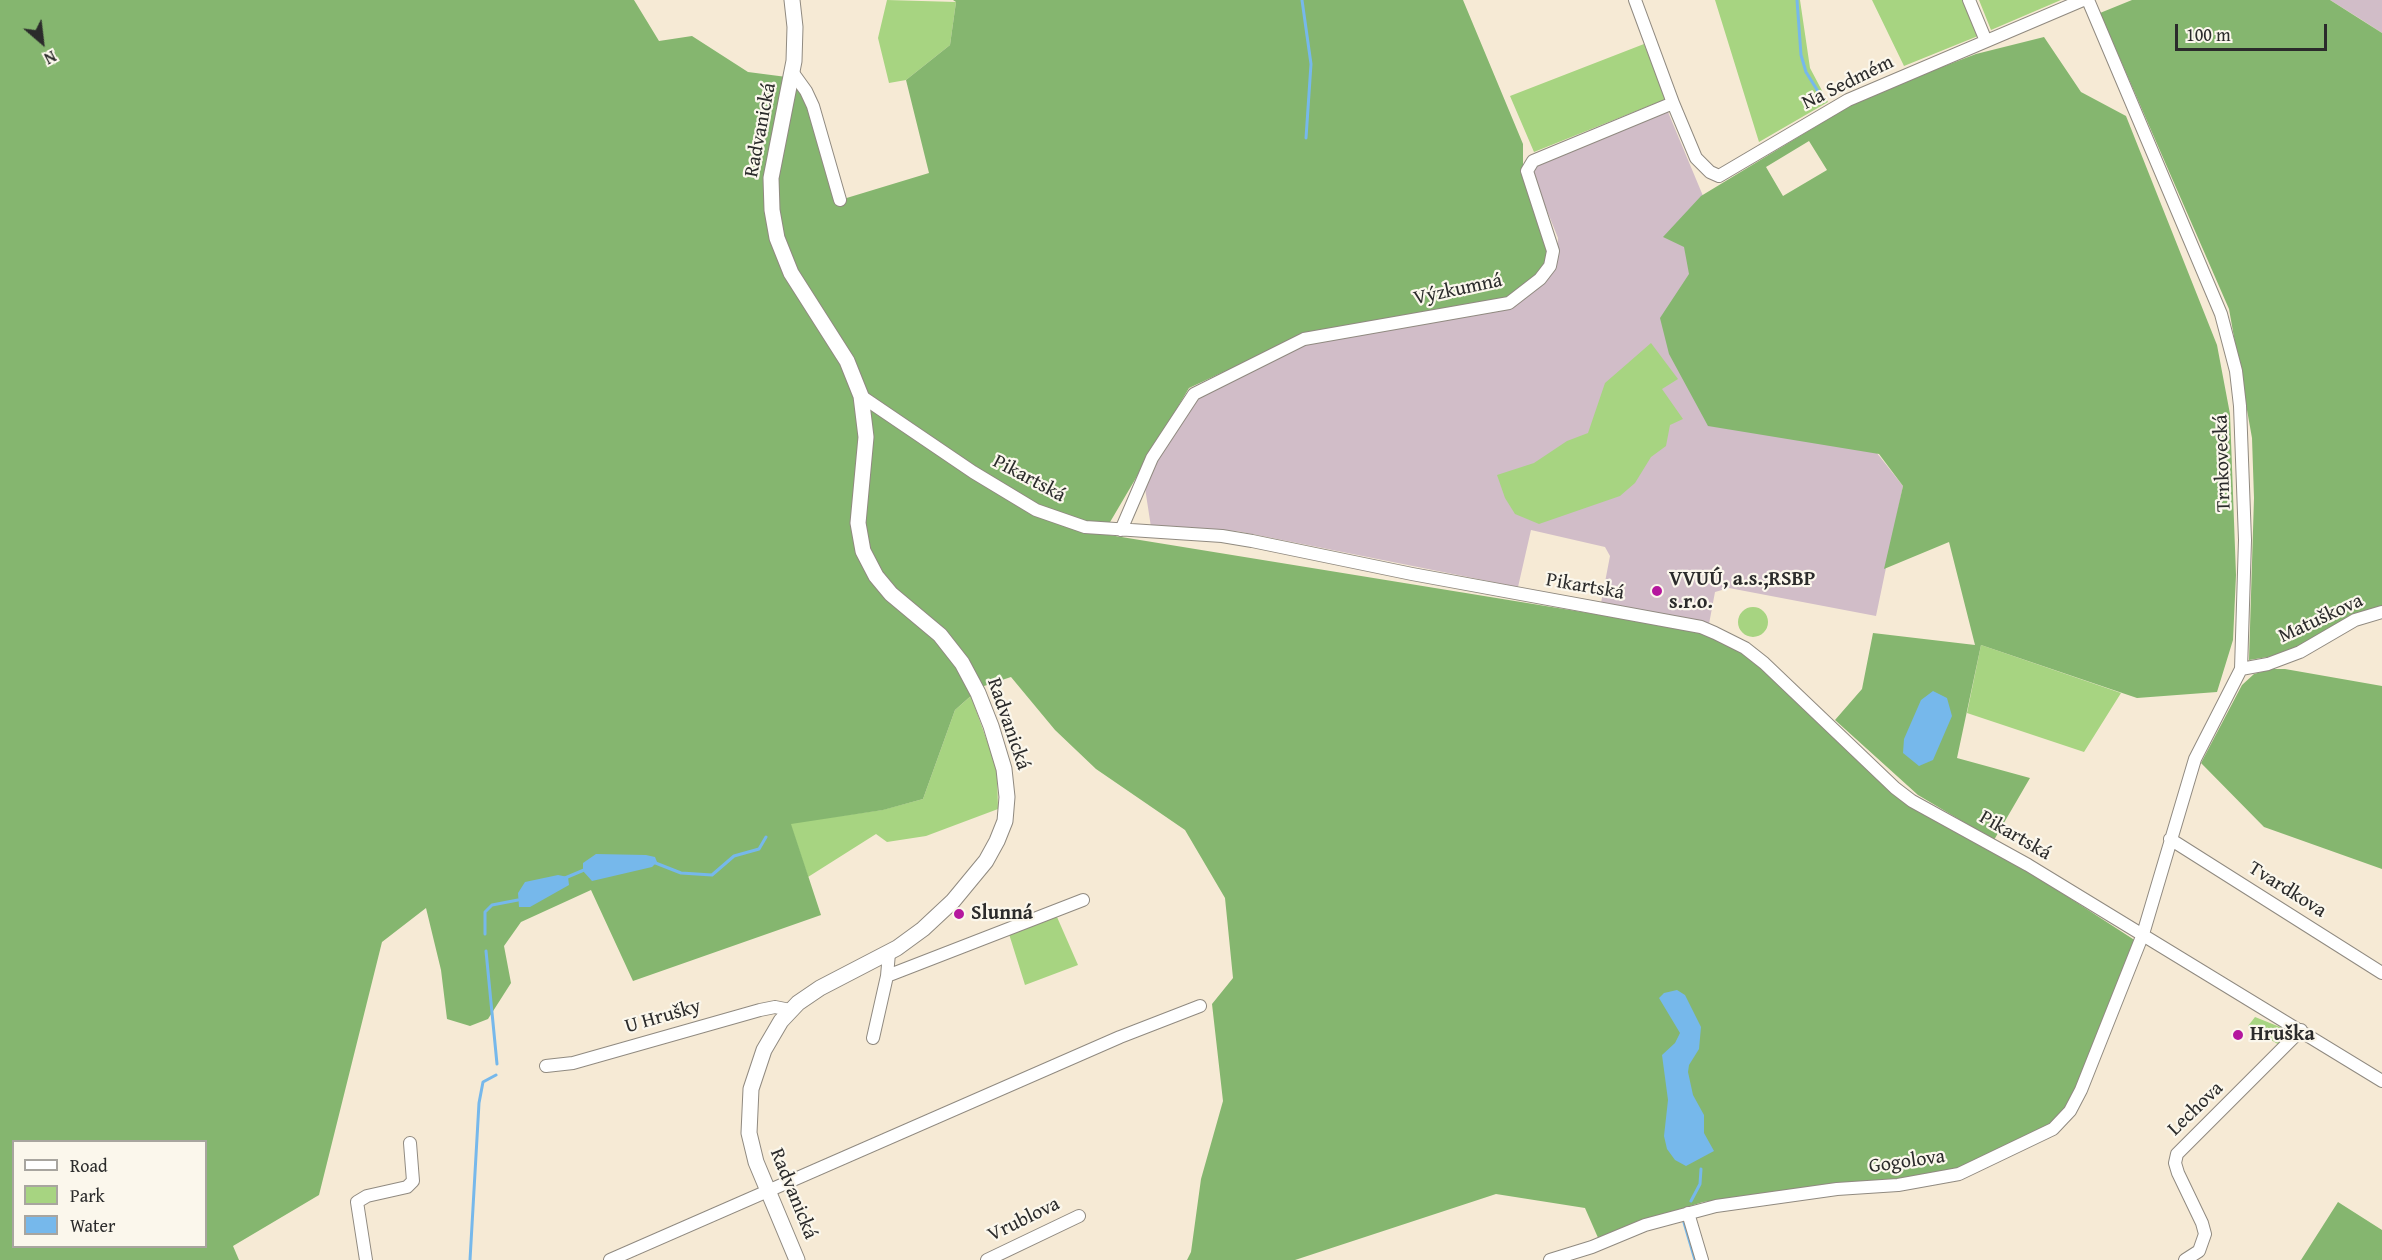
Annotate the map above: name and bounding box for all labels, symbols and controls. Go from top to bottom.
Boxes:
north arrow [12,12,72,72]
scale bar [2178,12,2330,50]
text: 100 m [2186,21,2231,48]
text: N [40,45,61,71]
street label: Na Sedmém [1798,51,1898,115]
street label: Radvanická [740,81,782,179]
street label: Výzkumná [1412,269,1504,311]
street label: Trnkovecká [2209,414,2237,512]
street label: Pikartská [989,450,1069,508]
street label: Pikartská [1544,568,1626,606]
place label: VVUÚ, a.s.;RSBP s.r.o. [1669,568,1815,615]
marker: VVUÚ, a.s.;RSBP s.r.o. [1650,584,1664,598]
street label: Matuškova [2275,589,2367,649]
street label: Radvanická [981,675,1035,773]
street label: Pikartská [1975,806,2055,866]
street label: Tvardkova [2244,857,2330,923]
place label: Slunná [971,902,1033,926]
marker: Slunná [952,907,966,921]
street label: U Hrušky [622,995,704,1039]
place label: Hruška [2250,1023,2315,1047]
marker: Hruška [2231,1028,2245,1042]
street label: Lechova [2163,1077,2229,1141]
legend [12,1140,207,1248]
street label: Radvanická [764,1145,822,1243]
street label: Gogolova [1867,1145,1947,1179]
text: Road [70,1152,108,1179]
text: Park [70,1182,105,1209]
street label: Vrublova [984,1192,1064,1248]
text: Water [70,1212,115,1239]

